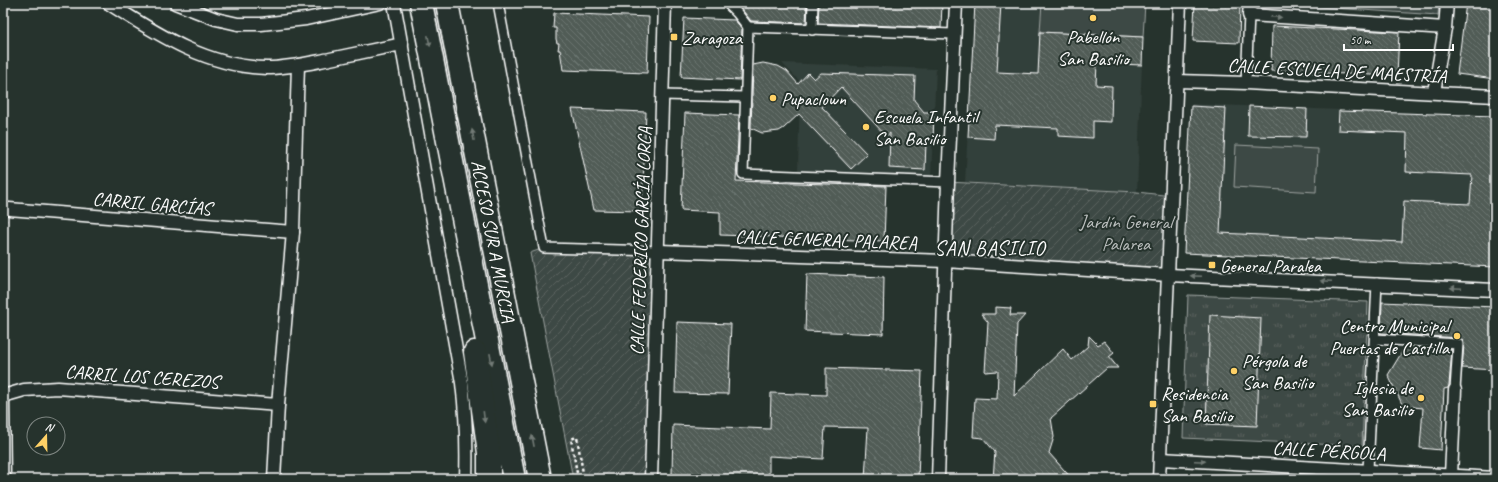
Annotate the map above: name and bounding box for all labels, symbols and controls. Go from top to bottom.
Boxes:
marker: Pabellón San Basilio [1088,13,1098,23]
one-way arrow [1270,14,1282,21]
place label: Pabellón San Basilio [1057,25,1131,71]
place label: Zaragoza [682,26,744,50]
scale bar [1344,26,1453,52]
marker: Zaragoza [669,32,679,42]
text: 50 m [1350,32,1372,48]
one-way arrow [426,35,432,47]
street label: CALLE ESCUELA DE MAESTRÍA [1227,53,1448,89]
place label: Pupaclown [781,87,846,111]
marker: Pupaclown [768,93,778,103]
place label: Escuela Infantil San Basilio [874,105,981,151]
marker: Escuela Infantil San Basilio [861,122,871,132]
street label: CALLE FEDERICO GARCÍA LORCA [625,126,657,356]
one-way arrow [469,128,475,141]
street label: ACCESO SUR A MURCIA [466,158,521,325]
street label: CARRIL GARCÍAS [92,187,216,221]
park label: Jardín General Palarea [1079,210,1176,256]
street label: CALLE GENERAL PALAREA [734,225,918,255]
district label: SAN BASILIO [934,236,1047,261]
place label: General Paralea [1220,254,1323,278]
marker: General Paralea [1207,260,1217,270]
one-way arrow [1189,273,1202,279]
one-way arrow [1320,278,1332,285]
one-way arrow [1450,284,1462,291]
place label: Centro Municipal Puertas de Castilla [1330,314,1453,360]
marker: Centro Municipal Puertas de Castilla [1452,331,1462,341]
place label: Pérgola de San Basilio [1242,349,1316,395]
one-way arrow [488,353,494,365]
street label: CARRIL LOS CEREZOS [64,360,223,395]
marker: Pérgola de San Basilio [1229,366,1239,376]
place label: Iglesia de San Basilio [1342,376,1415,422]
place label: Residencia San Basilio [1161,382,1235,428]
marker: Iglesia de San Basilio [1416,393,1426,403]
marker: Residencia San Basilio [1148,399,1158,409]
one-way arrow [481,411,488,423]
north arrow [26,416,66,456]
text: N [44,419,57,435]
one-way arrow [530,435,536,447]
street label: CALLE PÉRGOLA [1272,436,1386,466]
one-way arrow [1194,458,1207,464]

